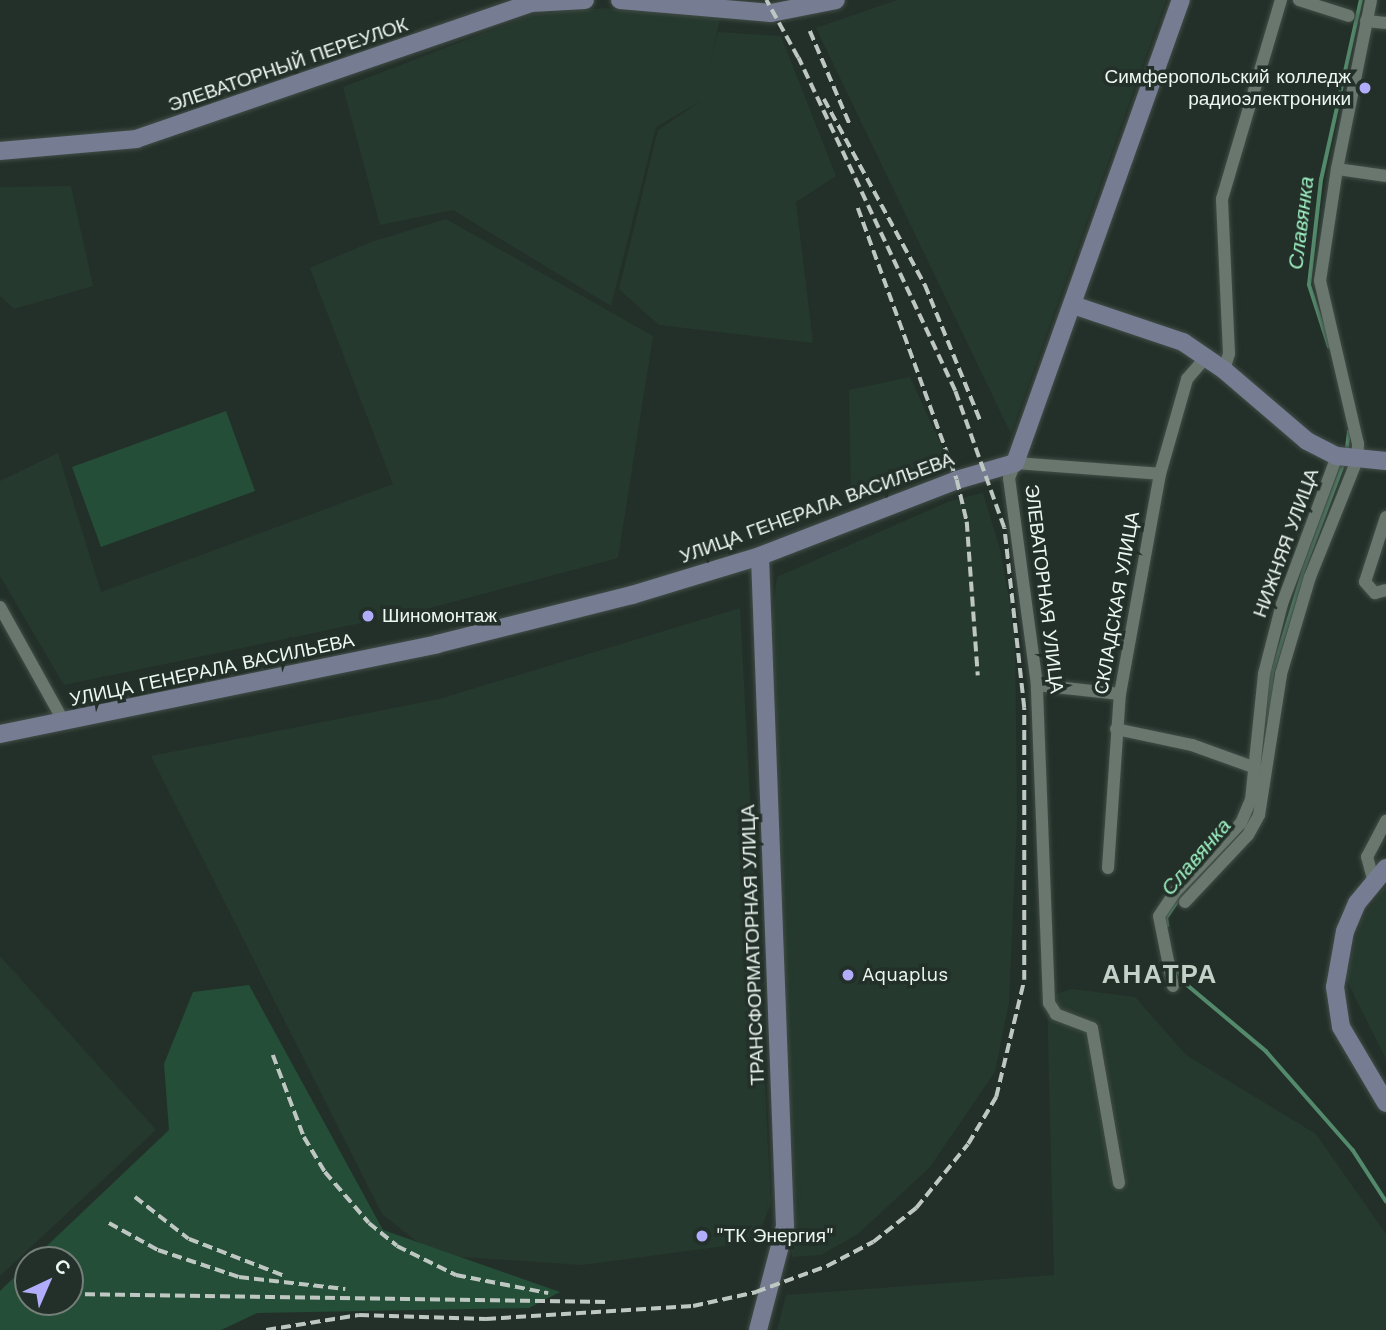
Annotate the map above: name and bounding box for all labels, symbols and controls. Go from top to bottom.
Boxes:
street label: ЭЛЕВАТОРНЫЙ ПЕРЕУЛОК [165,13,411,117]
place label: Симферопольский колледж радиоэлектроники [1105,66,1351,110]
marker: Симферопольский колледж радиоэлектроники [1357,80,1373,96]
water label: Славянка [1283,175,1319,271]
street label: УЛИЦА ГЕНЕРАЛА ВАСИЛЬЕВА [677,448,957,568]
street label: НИЖНЯЯ УЛИЦА [1248,465,1324,621]
street label: ЭЛЕВАТОРНАЯ УЛИЦА [1020,483,1068,695]
street label: СКЛАДСКАЯ УЛИЦА [1090,510,1144,696]
place label: Шиномонтаж [382,605,497,627]
marker: Шиномонтаж [360,608,376,624]
street label: УЛИЦА ГЕНЕРАЛА ВАСИЛЬЕВА [68,629,356,711]
street label: ТРАНСФОРМАТОРНАЯ УЛИЦА [737,804,769,1086]
water label: Славянка [1156,813,1236,901]
district label: АНАТРА [1102,959,1218,991]
place label: Aquaplus [862,964,948,986]
marker: Aquaplus [840,967,856,983]
place label: "ТК Энергия" [716,1225,834,1247]
marker: "ТК Энергия" [694,1228,710,1244]
north arrow [14,1246,84,1316]
text: С [50,1254,75,1280]

